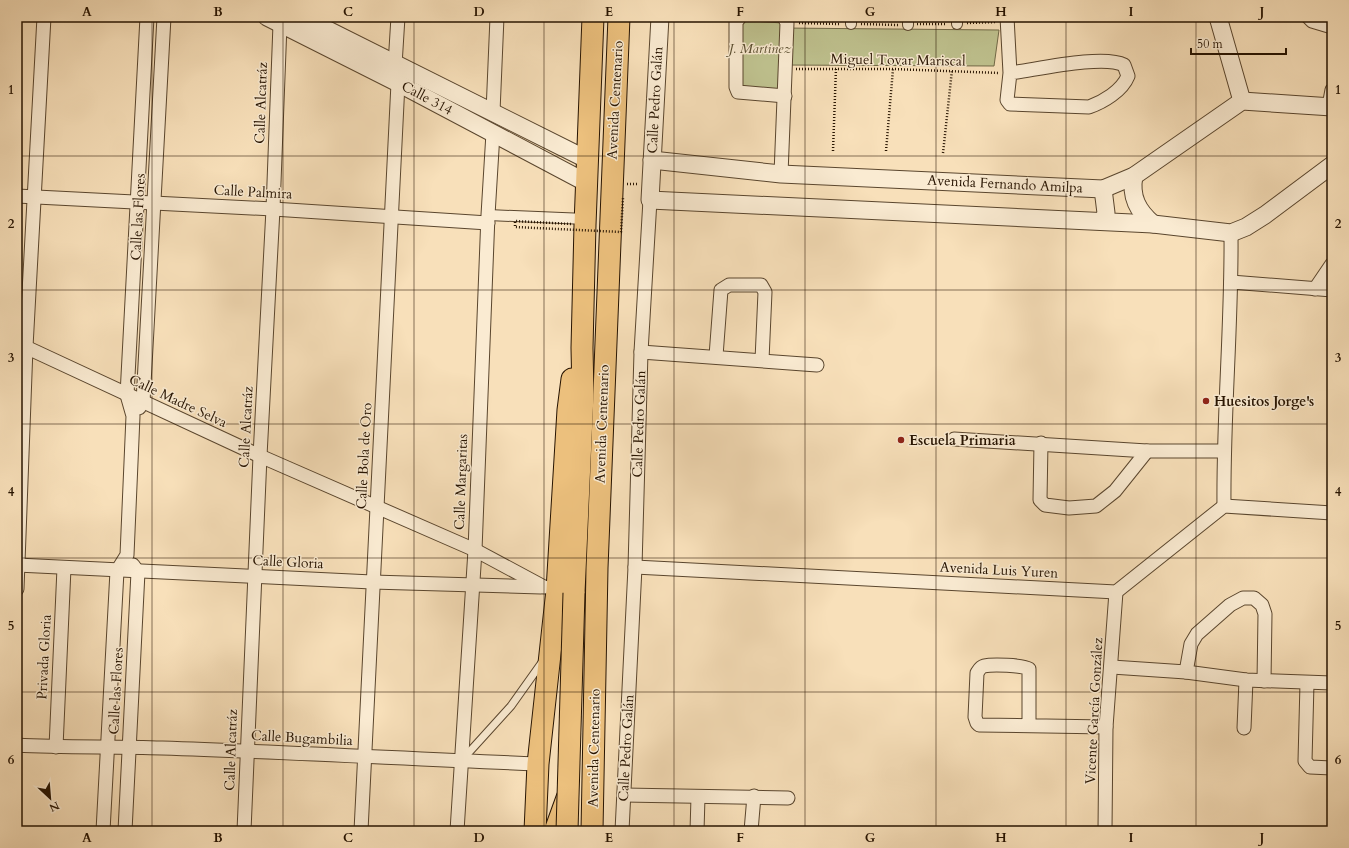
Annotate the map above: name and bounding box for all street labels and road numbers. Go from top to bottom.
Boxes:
street label: Avenida Centenario [602,40,628,160]
street label: Calle Pedro Galán [643,46,667,154]
street label: Miguel Tovar Mariscal [830,49,966,71]
street label: Calle Alcatráz [250,61,272,144]
street label: Calle 314 [398,77,456,119]
street label: Avenida Fernando Amilpa [927,170,1083,198]
street label: Calle las Flores [126,173,150,261]
street label: Calle Palmira [213,180,293,204]
street label: Avenida Centenario [590,364,614,484]
street label: Calle Madre Selva [126,370,230,432]
street label: Calle Pedro Galán [628,370,650,478]
street label: Calle Alcatráz [234,385,258,468]
street label: Calle Bola de Oro [352,402,376,510]
street label: Calle Margaritas [450,433,472,531]
street label: Calle Gloria [252,551,324,573]
street label: Avenida Luis Yuren [939,557,1059,583]
street label: Privada Gloria [32,614,56,700]
street label: Vicente García González [1081,636,1107,785]
street label: Calle las Flores [104,647,128,735]
street label: Avenida Centenario [583,688,605,808]
street label: Calle Pedro Galán [614,694,638,802]
street label: Calle Alcatráz [220,708,242,791]
street label: Calle Bugambilia [251,726,353,750]

